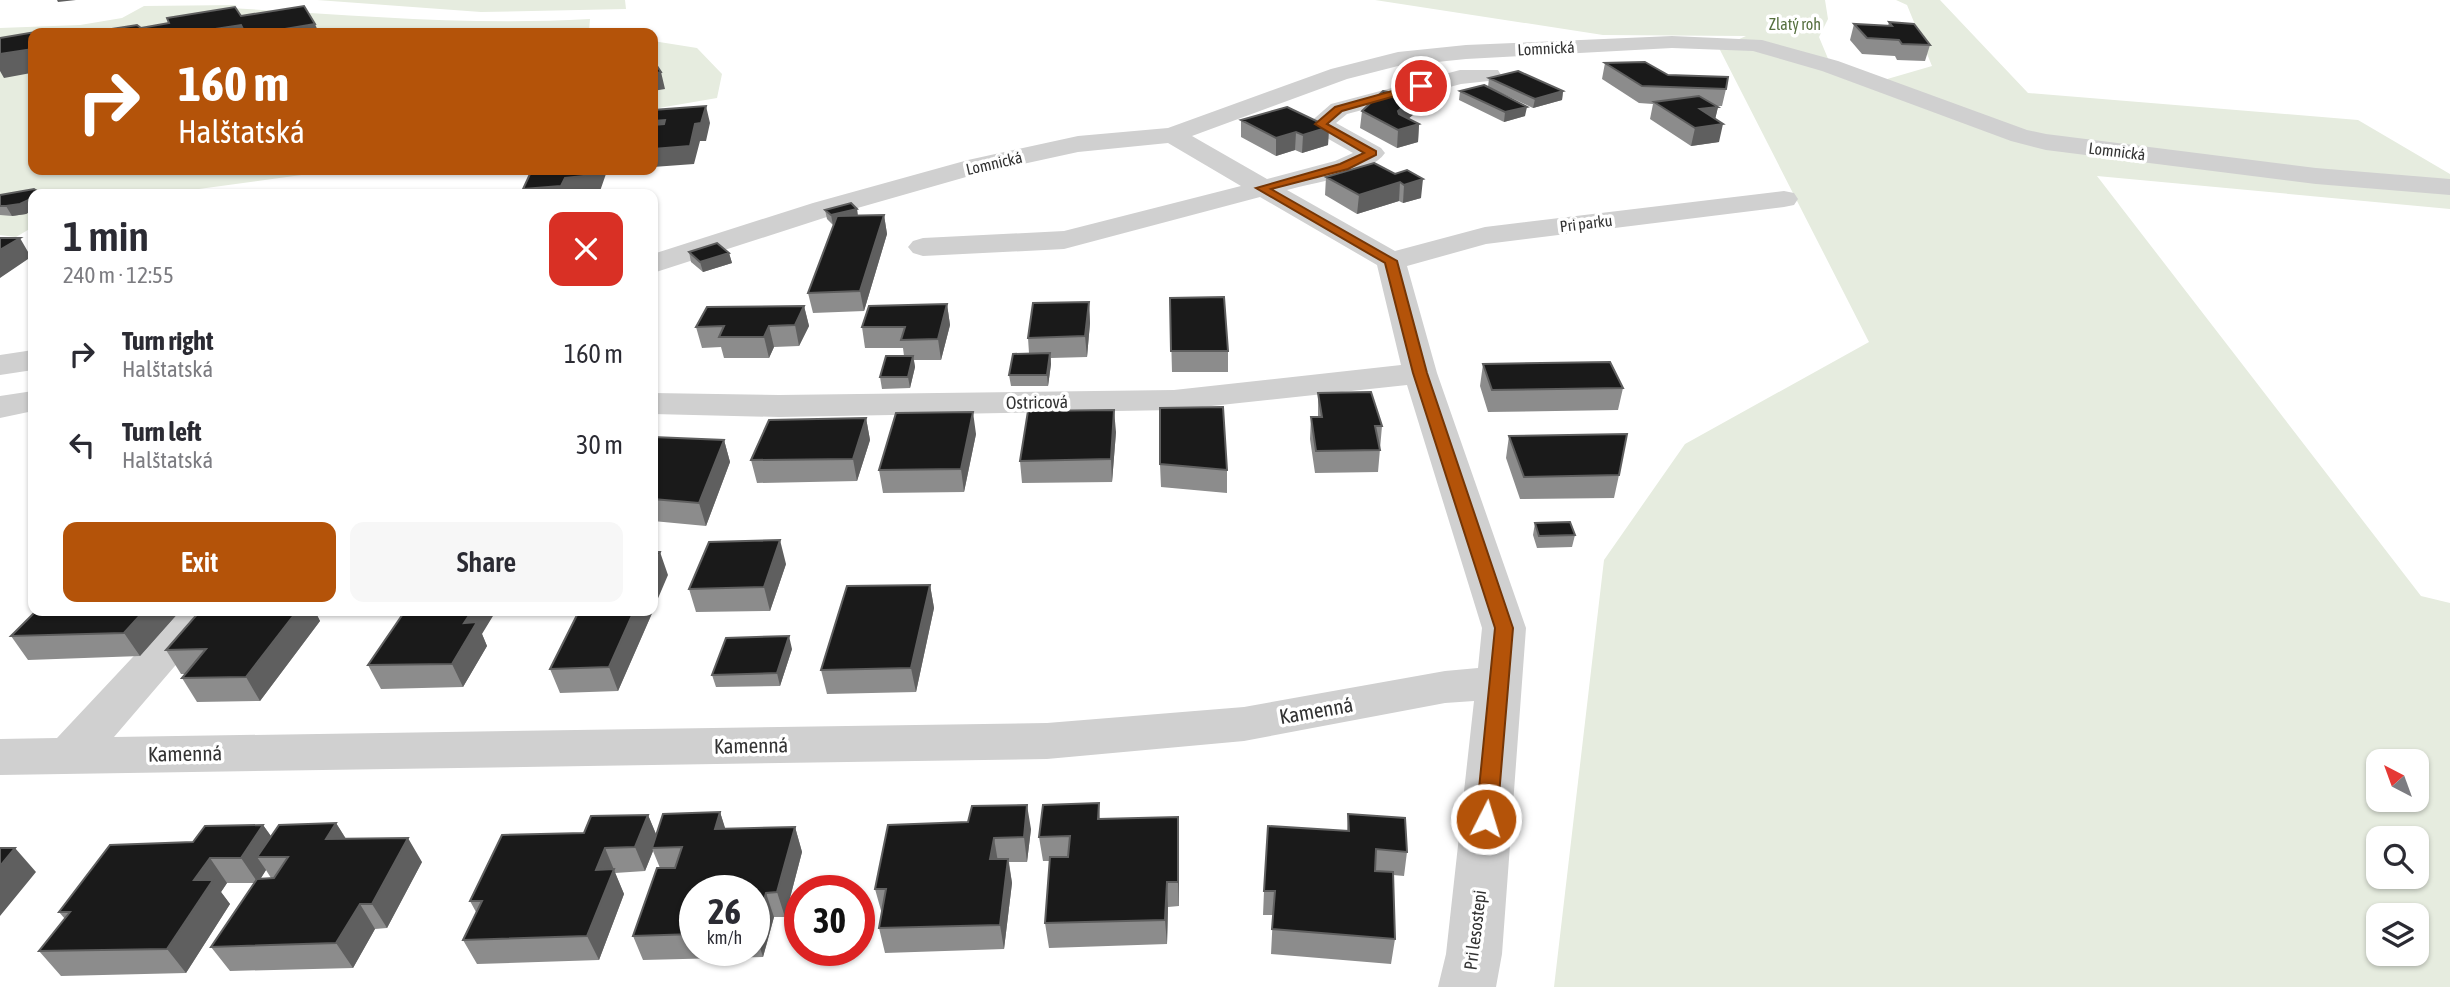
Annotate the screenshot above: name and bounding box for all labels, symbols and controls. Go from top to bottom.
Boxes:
park label: Zlatý roh [1769,15,1821,34]
street label: Lomnická [1517,38,1575,58]
text: 160 m [178,55,289,111]
icon: right [63,56,154,147]
pin [1391,56,1451,116]
icon: arrive [1402,67,1440,105]
text: Halštatská [178,113,305,150]
street label: Lomnická [2088,139,2146,163]
street label: Lomnická [964,148,1024,178]
street label: Pri parku [1559,211,1613,236]
text: 1 min [63,212,149,260]
button: close [549,212,623,286]
text: 240 m · 12:55 [63,262,174,288]
text: Turn right [122,326,213,356]
icon: right [63,335,101,373]
text: 160 m [564,339,623,369]
text: Halštatská [122,356,213,382]
street label: Ostricová [1006,391,1068,413]
text: Turn left [122,417,202,447]
icon: left [63,426,101,464]
text: 30 m [576,430,623,460]
text: Halštatská [122,447,213,473]
button: Exit [63,522,336,602]
button: Share [350,522,623,602]
street label: Kamenná [1277,692,1355,728]
street label: Kamenná [714,732,788,758]
street label: Kamenná [148,740,222,766]
north arrow [2366,749,2429,812]
map controls [2366,749,2429,966]
position arrow [1449,782,1523,856]
button: search [2366,826,2429,889]
speed limit sign: 30 [784,875,875,966]
street label: Pri lesostepi [1460,889,1490,971]
text: 26 [708,891,741,931]
button: layers [2366,903,2429,966]
text: km/h [707,927,742,948]

